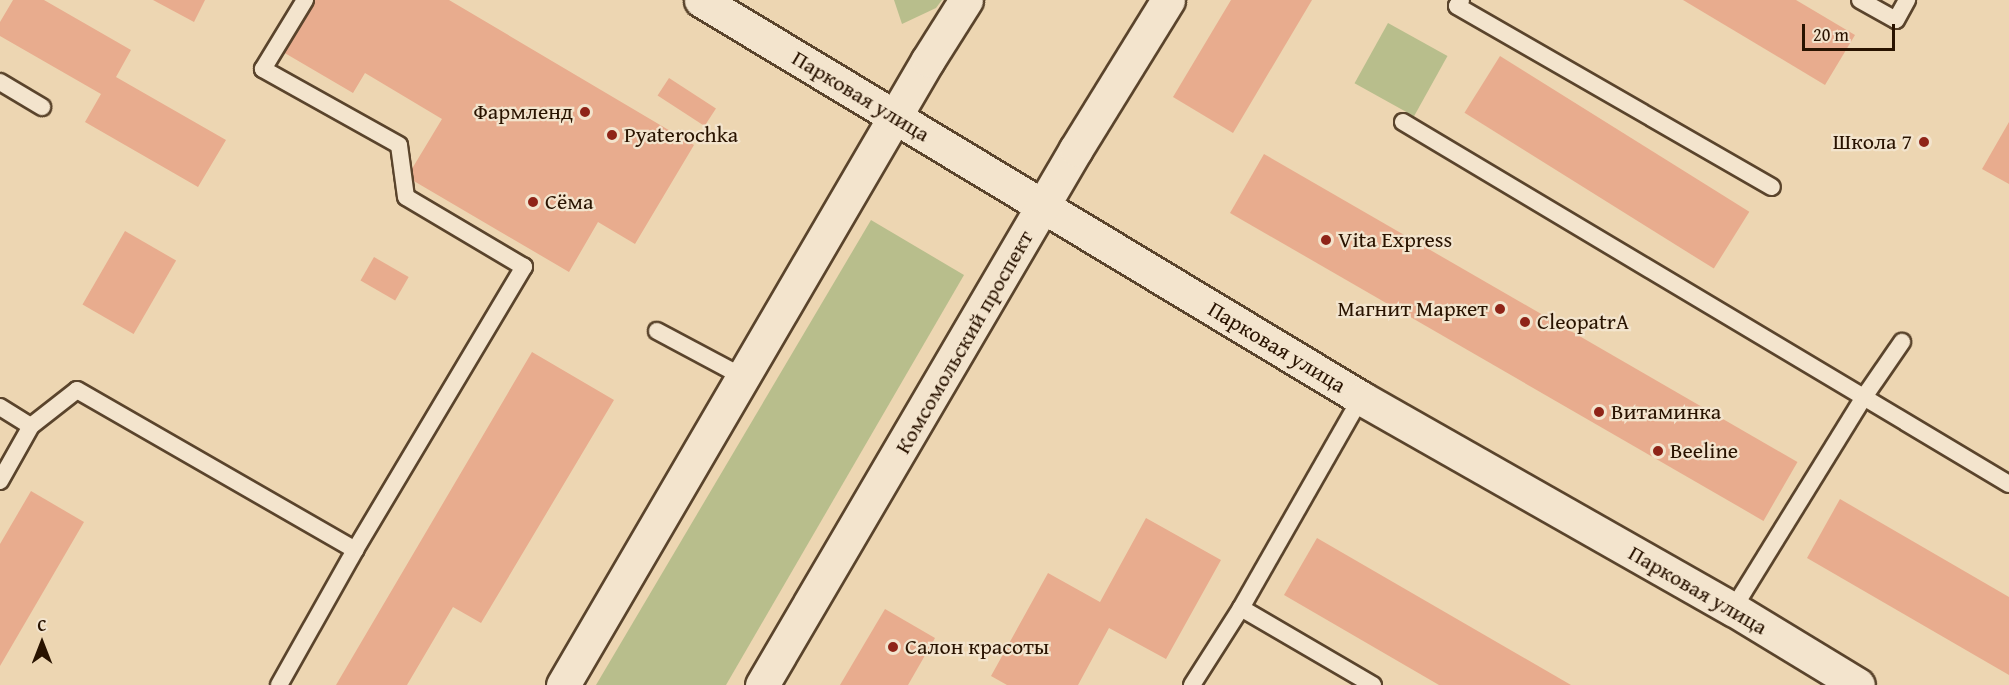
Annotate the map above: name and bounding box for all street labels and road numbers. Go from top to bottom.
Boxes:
street label: Парковая улица [787,45,935,147]
street label: Комсомольский проспект [889,226,1039,458]
street label: Парковая улица [1203,296,1351,398]
street label: Парковая улица [1624,540,1772,640]

